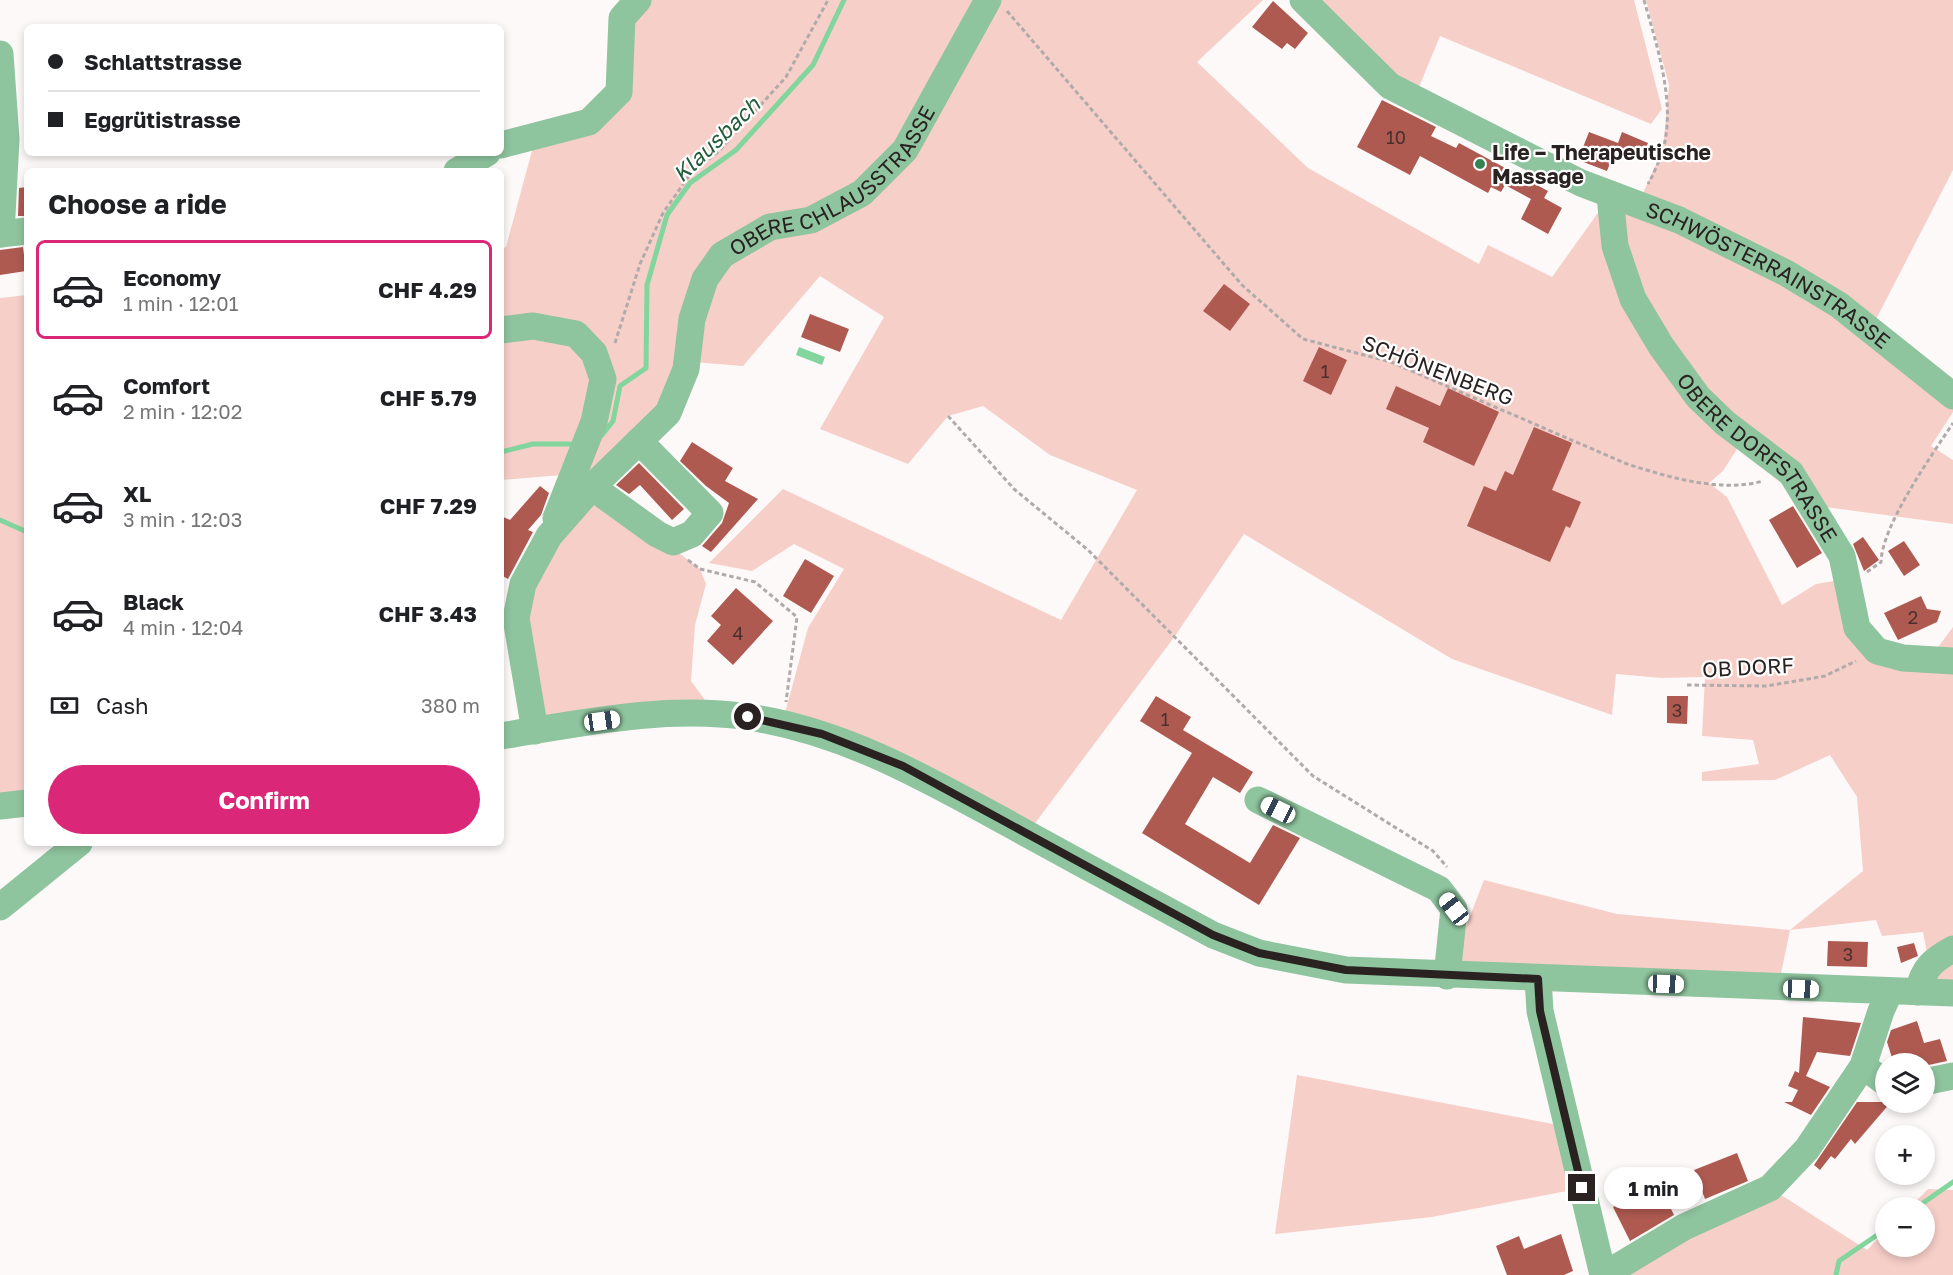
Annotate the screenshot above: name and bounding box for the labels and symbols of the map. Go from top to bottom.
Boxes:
water label: Klausbach [667,90,766,187]
street label: OBERE CHLAUSSTRASSE [724,101,940,261]
house number: 10 [1386,126,1406,148]
place label: Life – Therapeutische Massage [1492,139,1711,189]
marker: Life – Therapeutische Massage [1473,157,1487,171]
street label: SCHWÖSTERRAINSTRASSE [1642,196,1896,354]
street label: SCHÖNENBERG [1359,329,1517,411]
house number: 1 [1321,360,1330,382]
street label: OBERE DORFSTRASSE [1672,368,1843,547]
house number: 2 [1908,606,1918,628]
house number: 4 [733,622,744,644]
street label: OB DORF [1701,652,1795,682]
house number: 3 [1672,699,1682,721]
route start [734,703,761,730]
house number: 1 [1161,708,1170,730]
car [583,710,621,732]
car [1258,794,1298,826]
car [1436,889,1472,929]
house number: 3 [1843,943,1853,965]
car [1648,974,1684,994]
car [1783,979,1819,999]
callout: 1 min [1603,1167,1702,1209]
route end [1568,1174,1595,1201]

